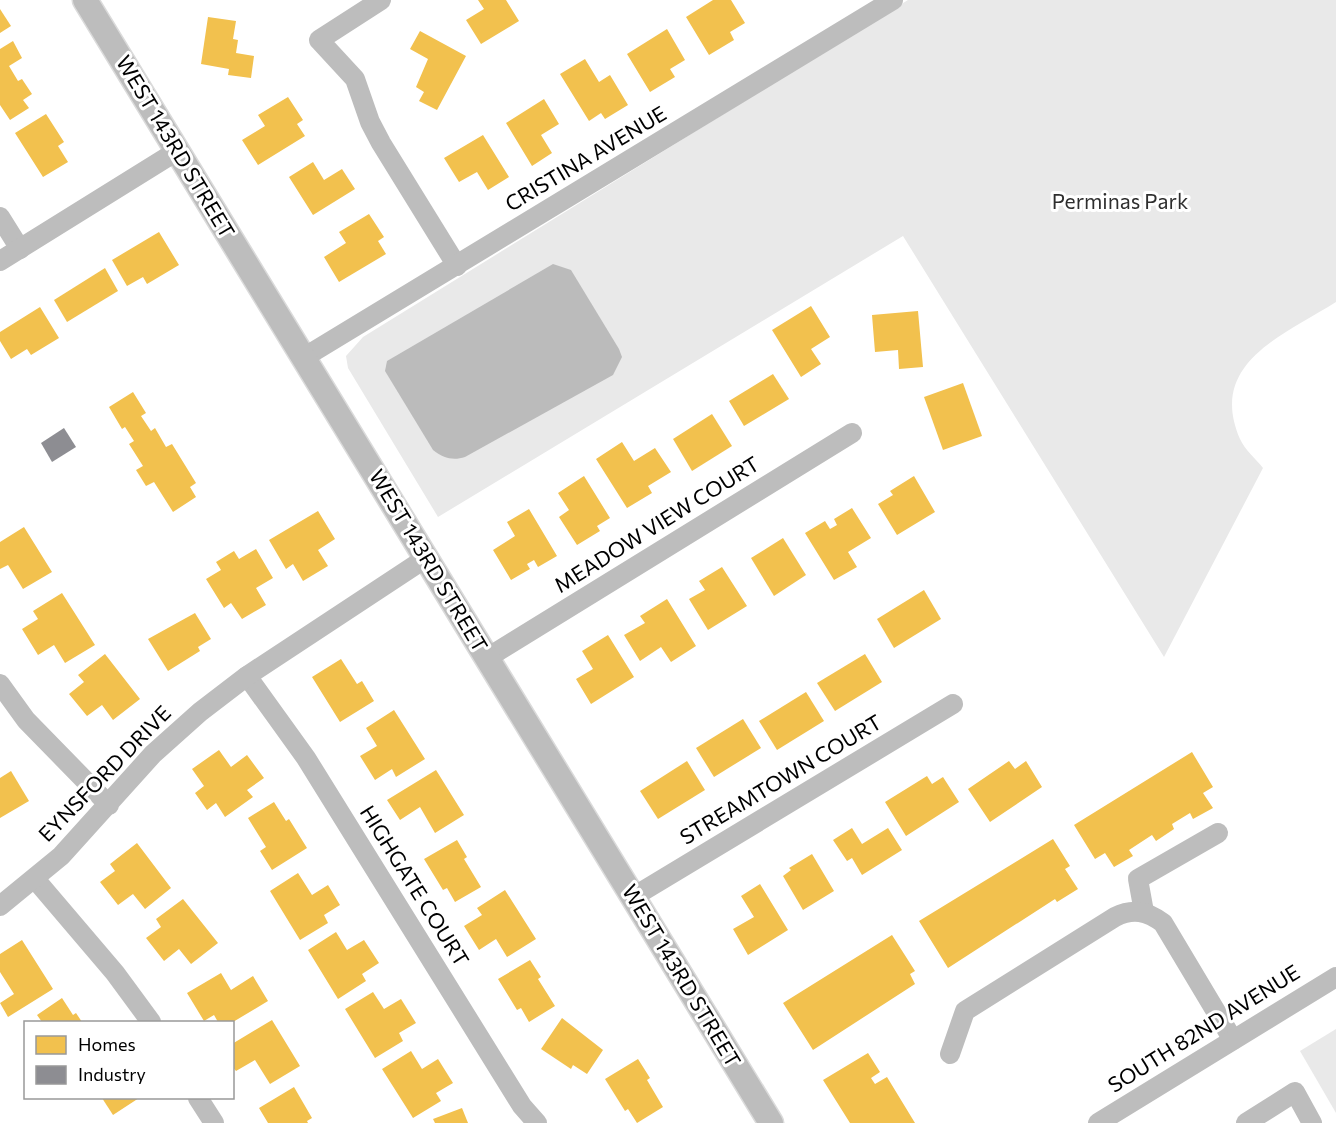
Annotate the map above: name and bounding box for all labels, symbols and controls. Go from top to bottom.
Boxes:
street label: WEST 143RD STREET [112,50,241,242]
street label: CRISTINA AVENUE [500,100,670,216]
park label: Perminas Park [1052,188,1188,213]
street label: MEADOW VIEW COURT [549,450,763,597]
street label: WEST 143RD STREET [365,464,494,656]
street label: EYNSFORD DRIVE [33,700,175,846]
street label: STREAMTOWN COURT [675,709,886,849]
street label: HIGHGATE COURT [356,800,475,970]
street label: WEST 143RD STREET [618,879,747,1071]
street label: SOUTH 82ND AVENUE [1103,959,1304,1097]
legend [24,1021,234,1099]
text: Homes [78,1033,136,1055]
text: Industry [78,1063,146,1085]

